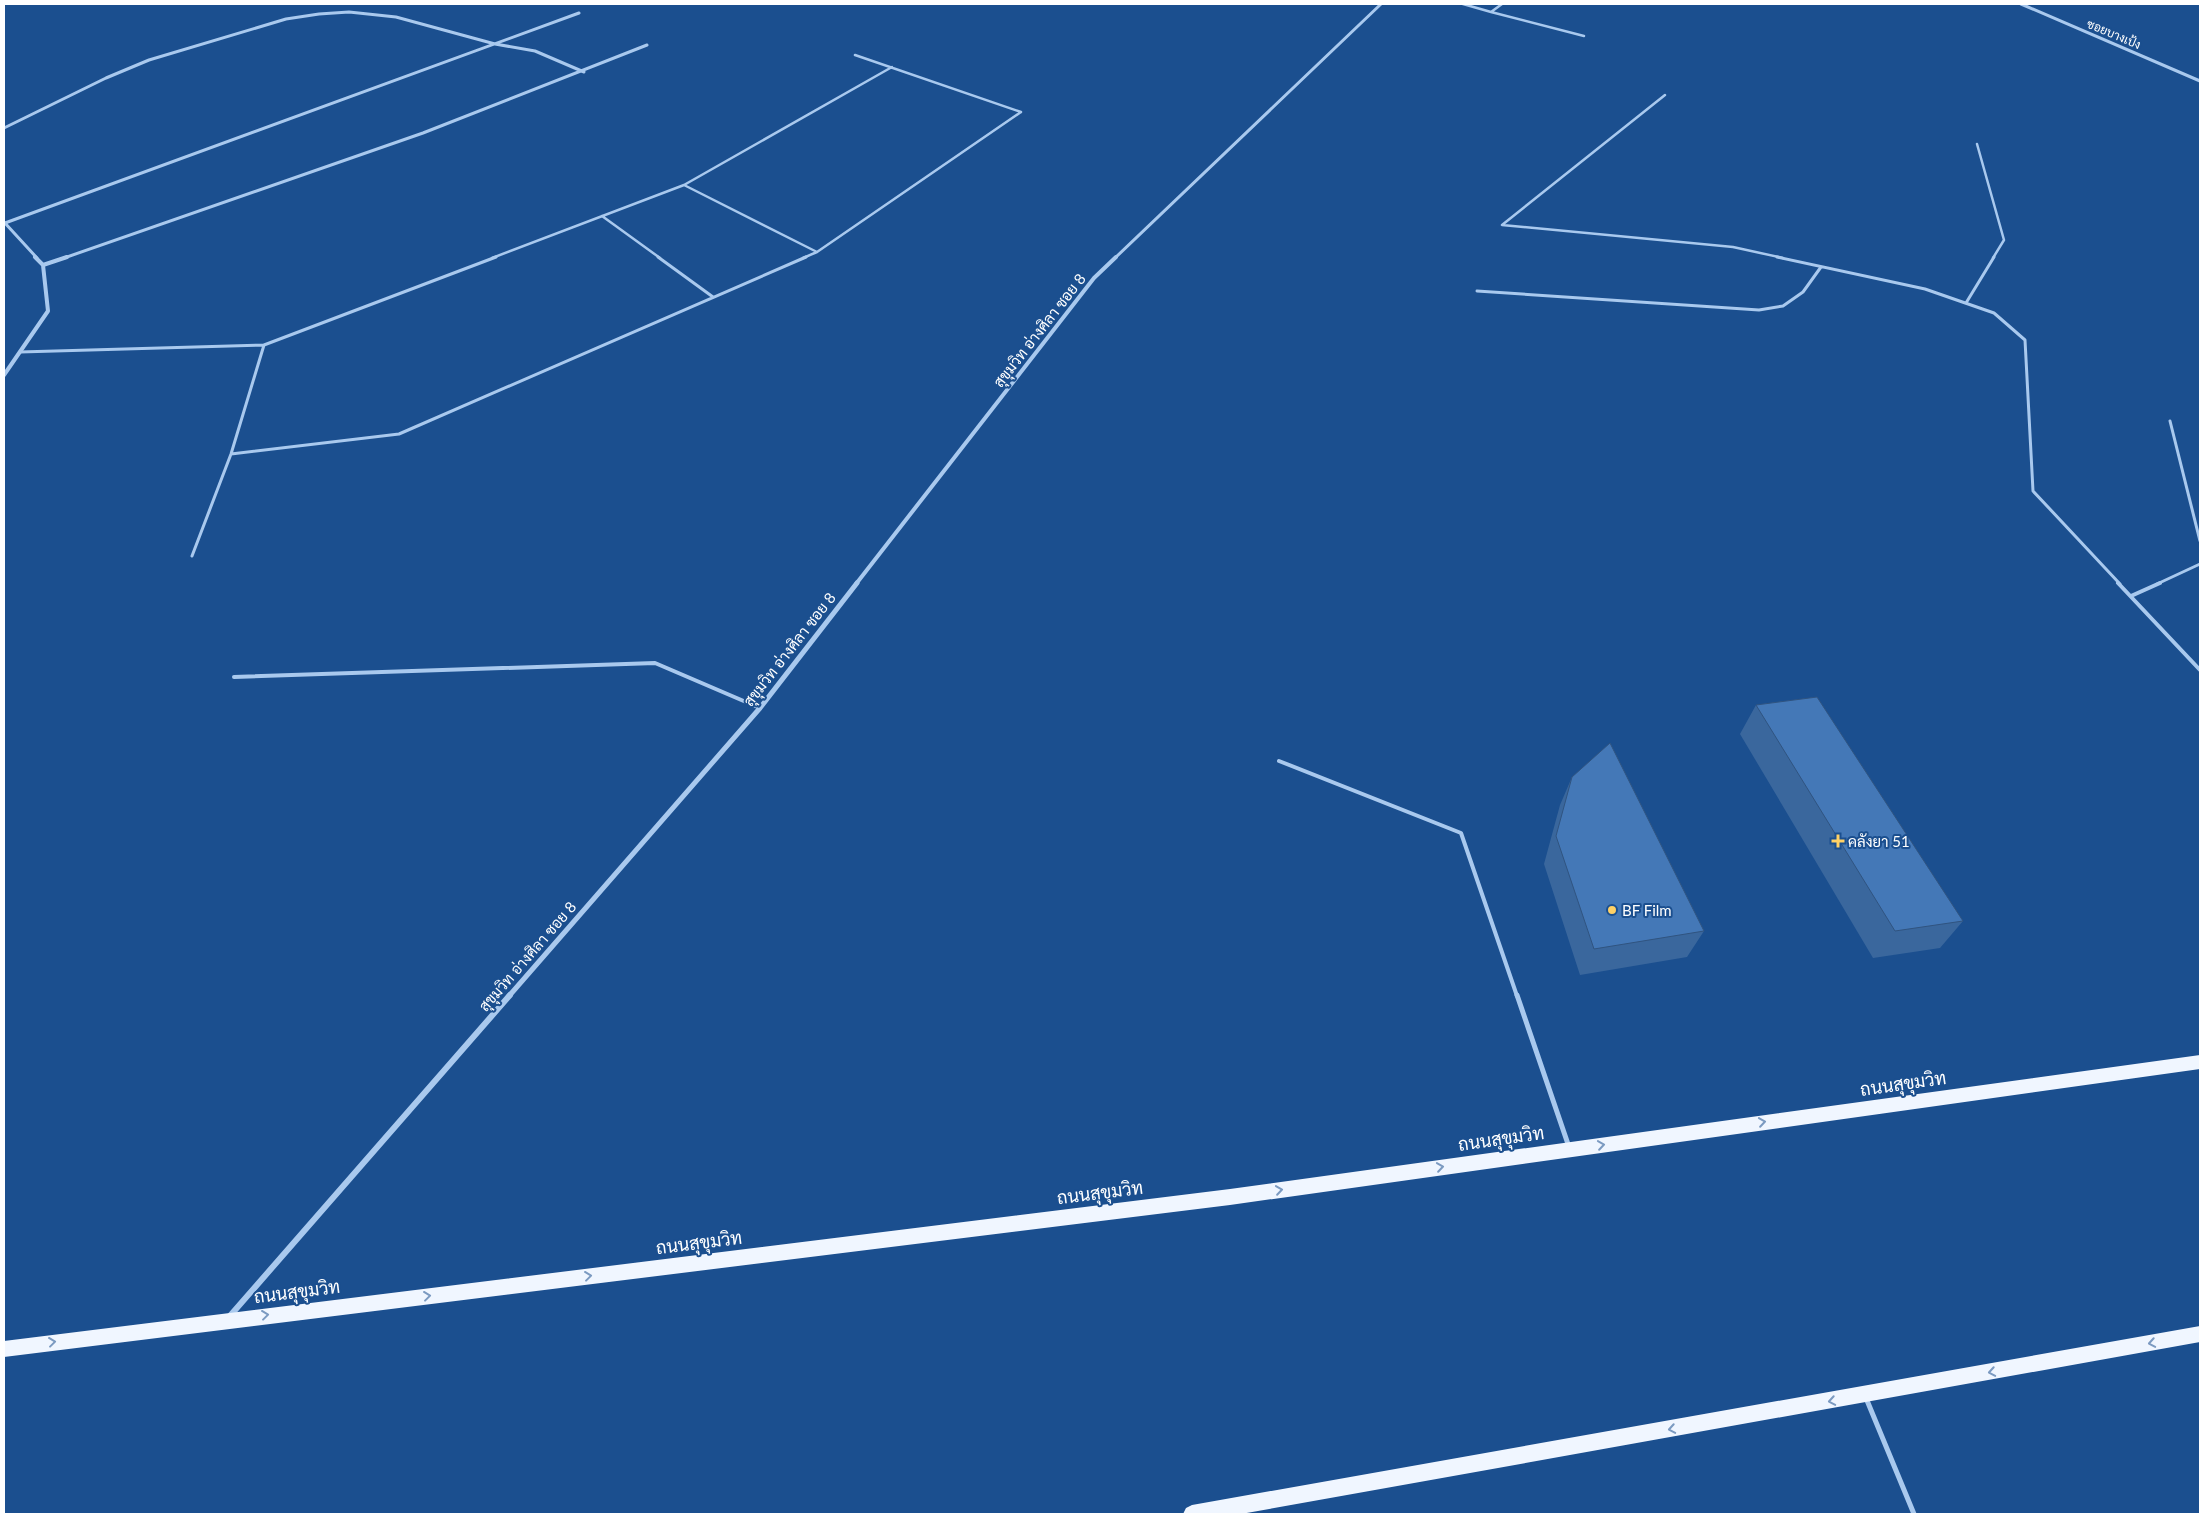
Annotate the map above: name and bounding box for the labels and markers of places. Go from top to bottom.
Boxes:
place label: คลังยา 51 [1848,832,1910,850]
marker: คลังยา 51 [1832,835,1844,847]
place label: BF Film [1622,901,1672,919]
marker: BF Film [1606,904,1618,916]

